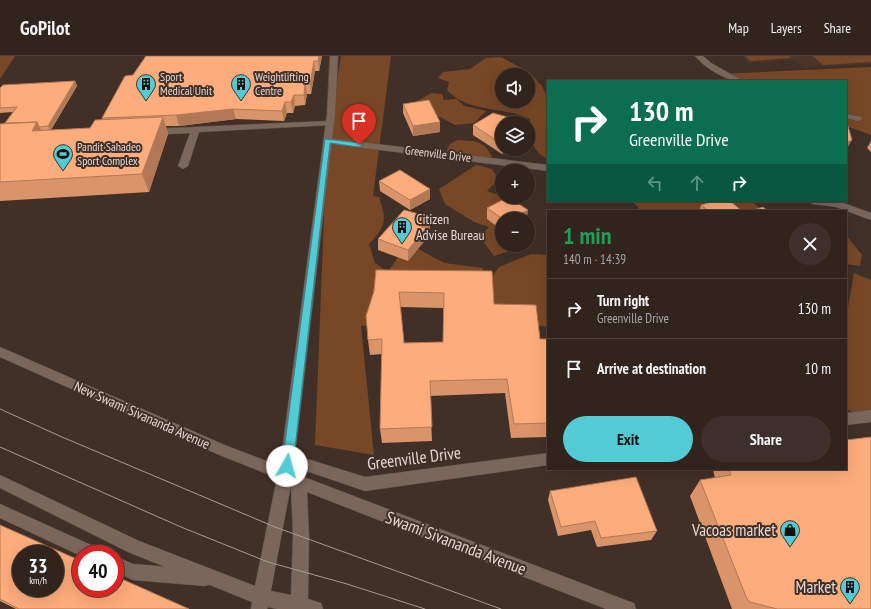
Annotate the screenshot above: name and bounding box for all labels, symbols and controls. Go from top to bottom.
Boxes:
text: GoPilot [20,16,70,40]
text: Map [728,19,749,37]
text: Layers [771,19,802,37]
text: Share [824,19,851,37]
map controls [495,68,535,252]
button: sound [495,68,535,108]
place label: Sport Medical Unit [160,69,213,98]
place label: Weightlifting Centre [255,69,309,98]
building icon: Sport Medical Unit [135,73,157,101]
building icon: Weightlifting Centre [230,73,252,101]
text: 130 m [629,92,693,129]
icon: right [563,96,615,148]
pin [342,104,376,145]
icon: arrive [348,110,370,132]
button: layers [495,116,535,156]
text: Greenville Drive [629,128,729,151]
place label: Pandit Sahadeo Sport Complex [77,139,141,168]
street label: Greenville Drive [404,142,472,165]
sports icon: Pandit Sahadeo Sport Complex [52,143,74,171]
button: + [495,164,535,204]
icon: left [644,172,666,194]
icon: ahead [686,172,708,194]
icon: right [728,172,750,194]
place label: Citizen Advise Bureau [416,210,485,244]
button: − [495,212,535,252]
building icon: Citizen Advise Bureau [391,216,413,244]
text: 1 min [563,220,611,251]
button: close [789,223,831,265]
text: 140 m · 14:39 [563,251,626,268]
text: Turn right [597,291,649,310]
icon: right [563,298,585,320]
text: 130 m [798,299,831,318]
text: Greenville Drive [597,310,669,327]
icon: arrive [563,358,585,380]
text: Arrive at destination [597,359,706,378]
text: 10 m [805,359,831,378]
street label: New Swami Sivananda Avenue [71,377,213,453]
button: Exit [563,416,693,462]
button: Share [701,416,831,462]
street label: Greenville Drive [366,441,462,475]
position arrow [266,445,308,487]
street label: Swami Sivananda Avenue [383,506,529,580]
place label: Vacoas market [691,519,776,541]
shop icon: Vacoas market [779,519,801,547]
speed limit sign: 40 [72,545,124,597]
text: 33 [28,553,48,579]
text: km/h [29,574,47,587]
place label: Market [796,576,836,598]
building icon: Market [839,576,861,604]

